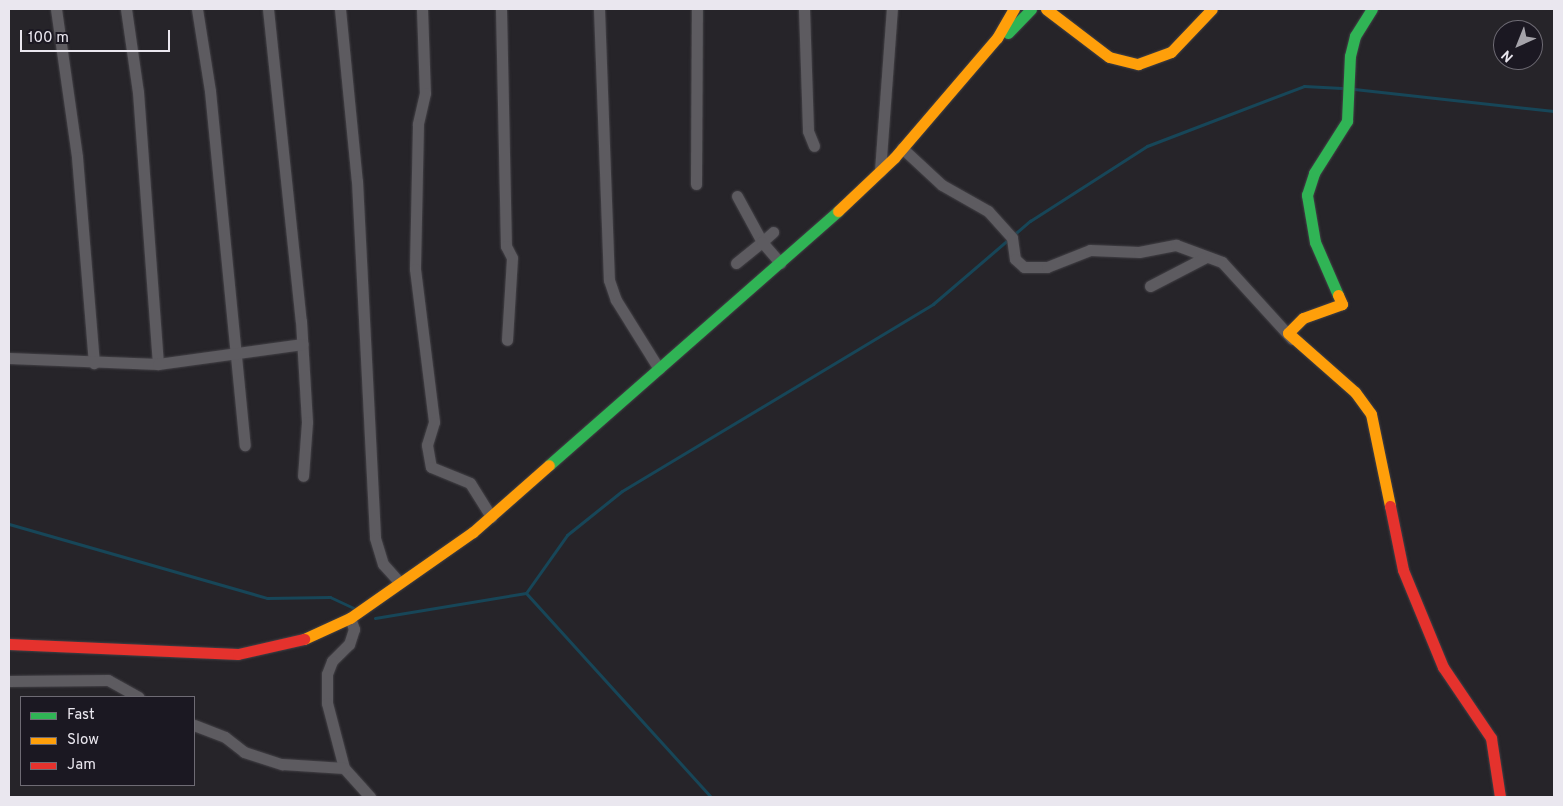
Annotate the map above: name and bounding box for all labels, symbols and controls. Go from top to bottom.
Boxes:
scale bar [22,20,172,52]
north arrow [1493,20,1543,70]
text: 100 m [28,29,69,48]
text: N [1498,46,1517,65]
legend [20,696,195,786]
text: Fast [67,706,95,725]
text: Slow [67,731,99,750]
text: Jam [67,756,96,775]

